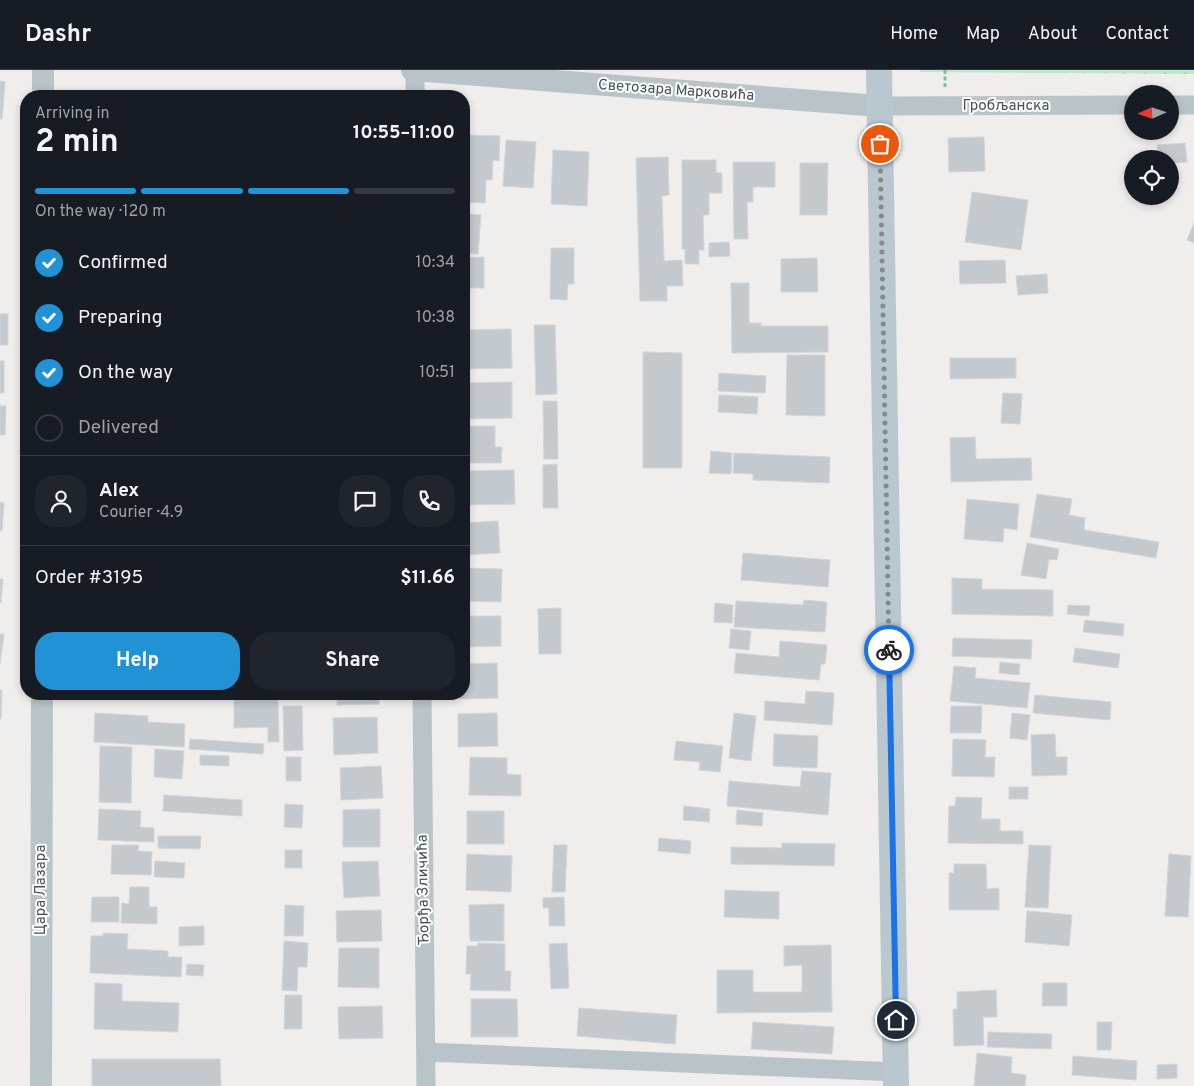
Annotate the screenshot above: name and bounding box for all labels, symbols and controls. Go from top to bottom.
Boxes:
text: Dashr [25,20,91,50]
text: Home [890,23,938,46]
text: Map [966,23,1000,46]
text: About [1028,23,1077,46]
text: Contact [1105,23,1169,46]
street label: Светозара Марковића [597,76,755,106]
north arrow [1124,85,1179,140]
map controls [1124,85,1179,205]
street label: Гробљанска [963,97,1049,116]
text: Arriving in [35,104,110,124]
text: 10:55–11:00 [353,121,455,145]
text: 2 min [35,123,119,163]
pin [859,123,901,165]
icon: bag [866,130,894,158]
button: locate [1124,150,1179,205]
text: On the way · 120 m [35,202,166,222]
icon: check [35,249,63,277]
text: Confirmed [78,251,168,275]
text: 10:34 [416,253,455,273]
icon: check [35,304,63,332]
text: Preparing [78,306,162,330]
text: 10:38 [416,308,455,328]
icon: check [35,359,63,387]
text: On the way [78,361,173,385]
text: 10:51 [419,363,455,383]
text: Delivered [78,416,159,440]
button: person [35,475,87,527]
button: chat [339,475,391,527]
button: phone [403,475,455,527]
text: Alex [99,479,139,503]
text: Courier · 4.9 [99,503,183,523]
text: Order #3195 [35,566,143,590]
text: $11.66 [400,566,455,590]
courier [864,625,914,675]
button: Help [35,632,240,690]
button: Share [250,632,455,690]
icon: bike [875,636,903,664]
street label: Ђорђа Зличића [414,834,434,946]
street label: Цара Лазара [32,845,51,935]
pin [875,999,917,1041]
icon: home [882,1006,910,1034]

